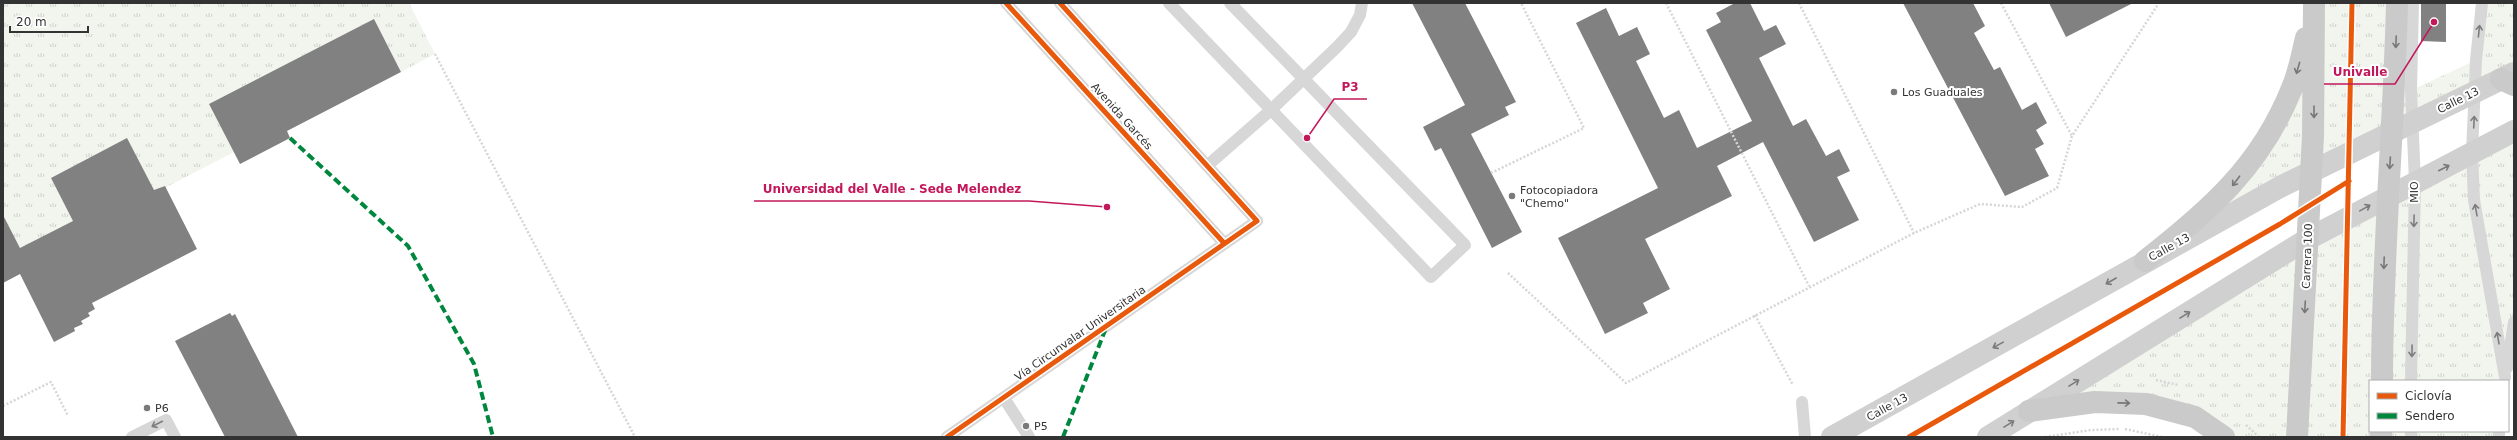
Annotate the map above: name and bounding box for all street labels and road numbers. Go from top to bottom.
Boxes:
street label: Avenida Garcés [1088,80,1155,153]
street label: Calle 13 [2435,85,2481,116]
street label: MIO [2408,181,2421,203]
street label: Carrera 100 [2300,223,2315,289]
street label: Calle 13 [2147,231,2192,264]
street label: Vía Circunvalar Universitaria [1012,283,1148,384]
street label: Calle 13 [1865,391,1910,424]

